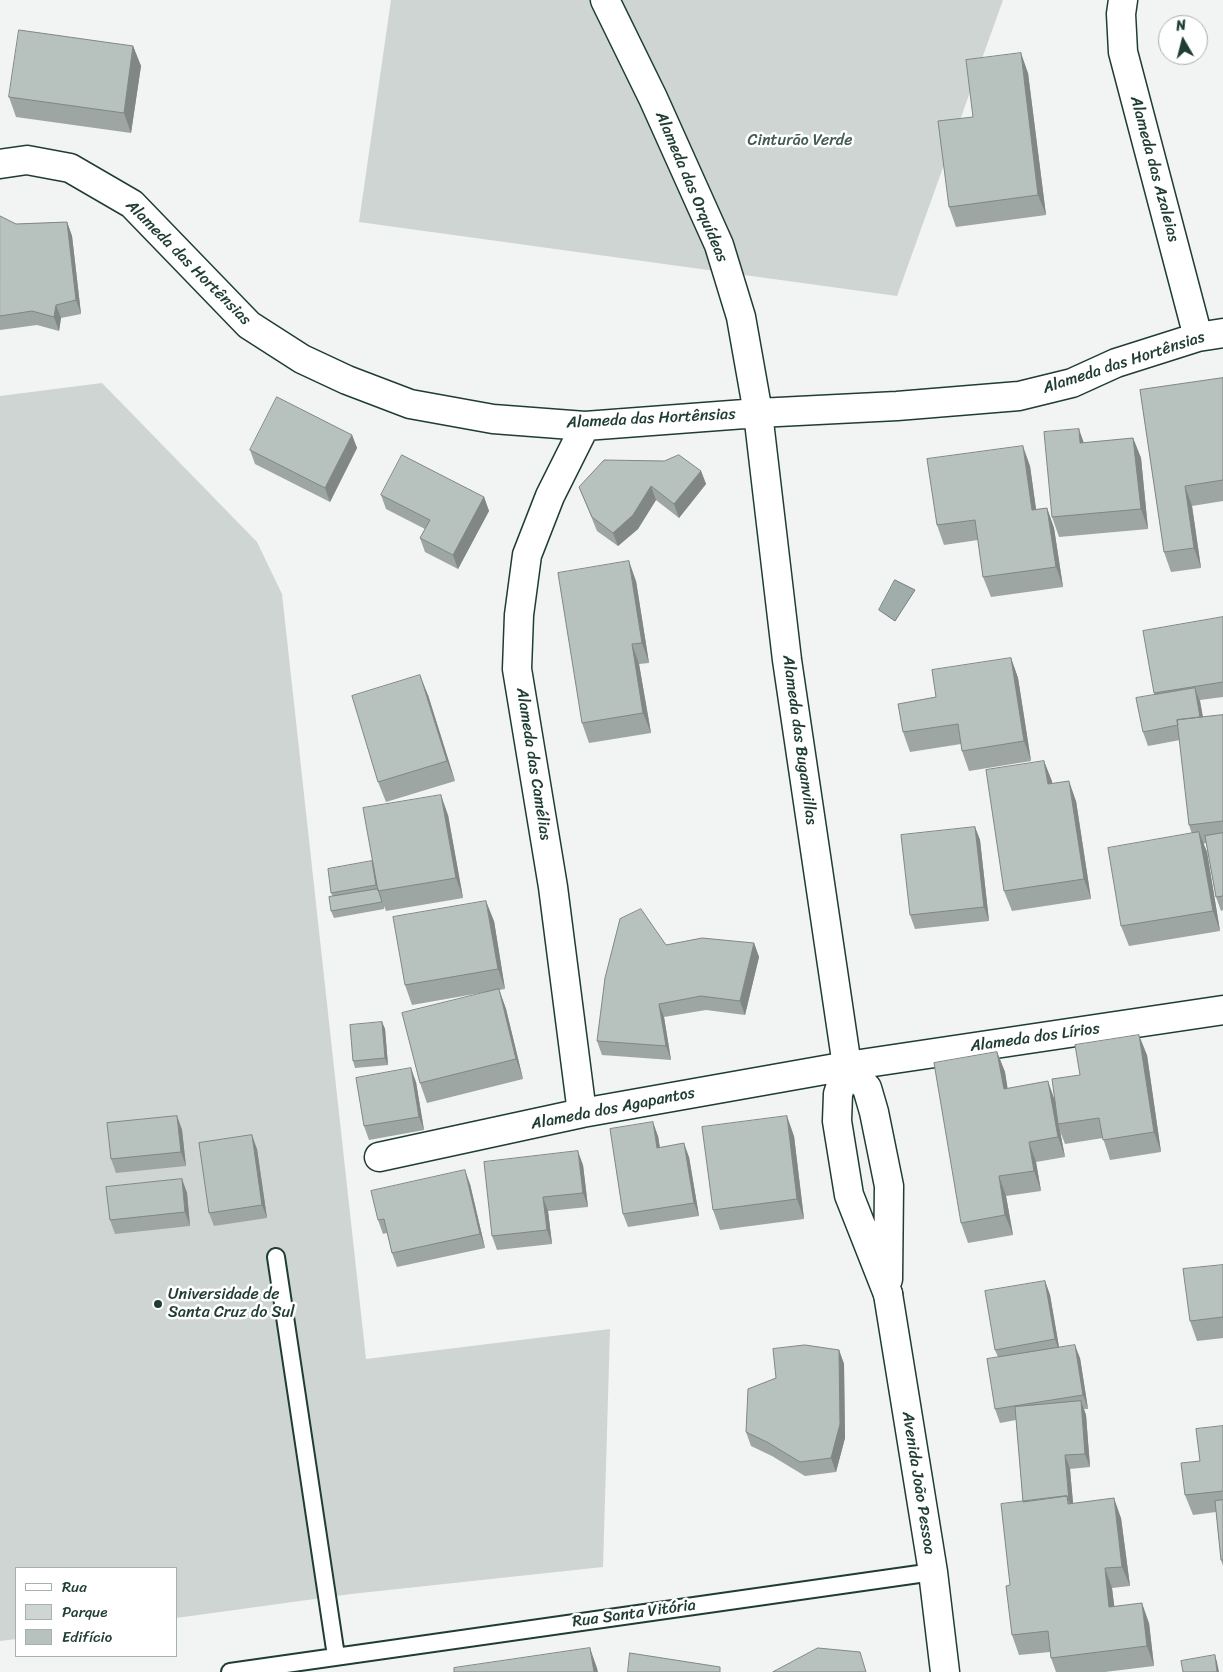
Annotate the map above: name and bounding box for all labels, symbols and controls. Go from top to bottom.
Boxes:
text: N [1174,13,1188,39]
north arrow [1158,15,1208,65]
street label: Alameda das Azaleias [1125,94,1183,244]
street label: Alameda das Orquídeas [651,109,731,265]
park label: Cinturão Verde [748,131,852,151]
street label: Alameda das Hortênsias [121,196,255,330]
street label: Alameda das Hortênsias [1041,328,1207,398]
street label: Alameda das Hortênsias [566,405,736,433]
street label: Alameda das Buganvillas [778,654,820,826]
street label: Alameda das Camélias [511,686,555,842]
street label: Alameda dos Lírios [969,1019,1101,1057]
street label: Alameda dos Agapantos [530,1084,696,1134]
place label: Universidade de Santa Cruz do Sul [168,1285,295,1323]
marker: Universidade de Santa Cruz do Sul [152,1298,164,1310]
street label: Avenida João Pessoa [897,1410,939,1556]
legend [15,1567,178,1657]
text: Rua [62,1574,87,1600]
street label: Rua Santa Vitória [571,1596,697,1632]
text: Parque [62,1599,107,1625]
text: Edifício [62,1624,112,1650]

